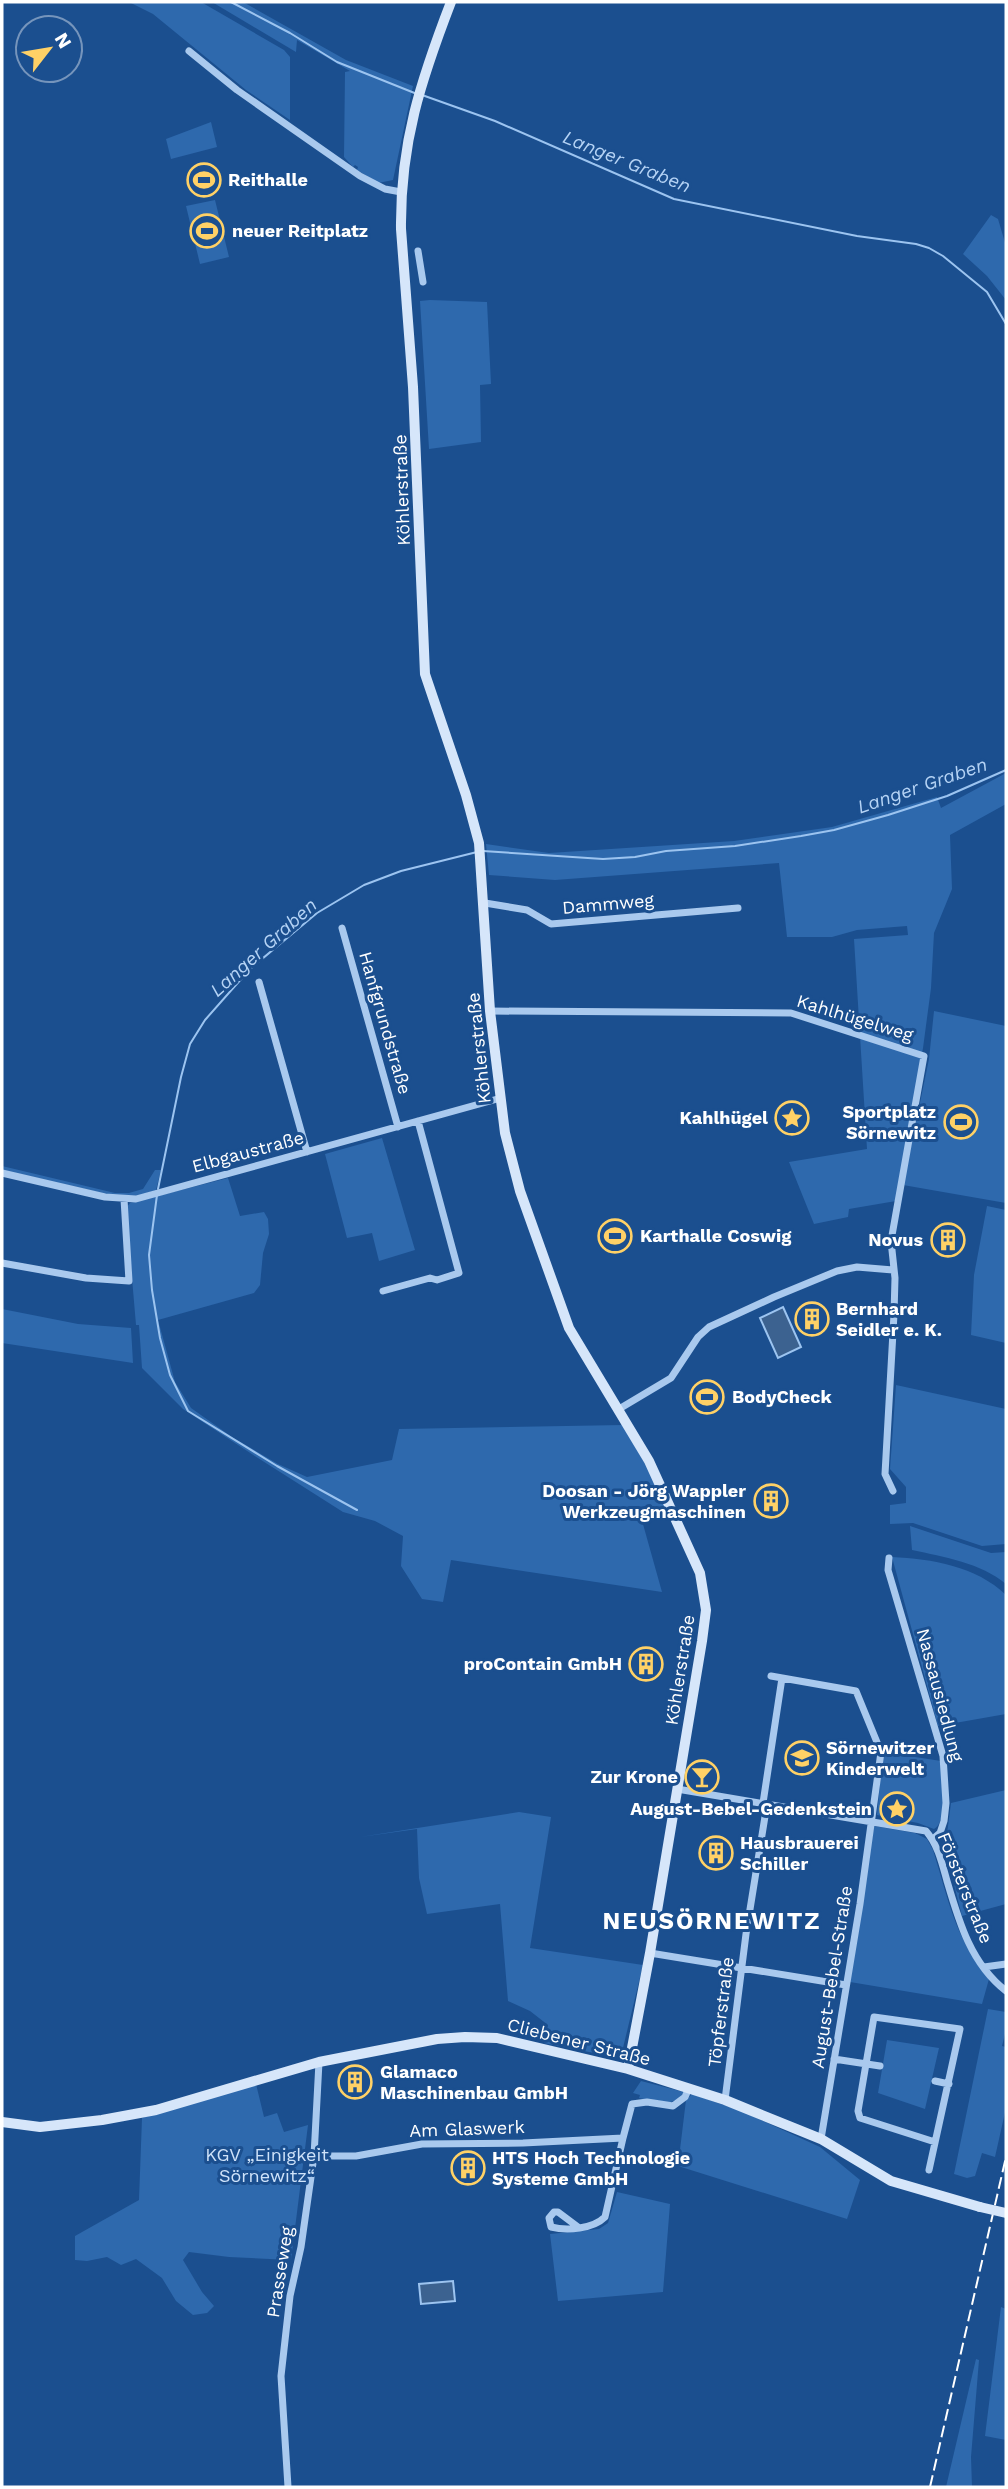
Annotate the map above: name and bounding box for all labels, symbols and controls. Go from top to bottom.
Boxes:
north arrow [14,14,84,84]
text: N [50,29,77,52]
water label: Langer Graben [560,125,694,198]
sports icon: Reithalle [185,161,223,199]
place label: Reithalle [228,169,308,190]
sports icon: neuer Reitplatz [188,212,226,250]
place label: neuer Reitplatz [232,220,368,241]
street label: Köhlerstraße [389,434,414,546]
water label: Langer Graben [854,752,990,818]
street label: Dammweg [561,889,655,918]
water label: Langer Graben [205,893,322,1001]
street label: Hanfgrundstraße [355,949,416,1097]
street label: Kahlhügelweg [794,990,916,1045]
street label: Köhlerstraße [462,991,495,1105]
place icon: Kahlhügel [773,1099,811,1137]
place label: Sportplatz Sörnewitz [842,1101,936,1143]
sports icon: Sportplatz Sörnewitz [942,1103,980,1141]
place label: Kahlhügel [679,1107,768,1128]
street label: Elbgaustraße [190,1126,306,1177]
sports icon: Karthalle Coswig [596,1217,634,1255]
building icon: Novus [929,1221,967,1259]
place label: Karthalle Coswig [640,1225,792,1246]
place label: Novus [868,1229,923,1250]
place label: Bernhard Seidler e. K. [836,1298,942,1340]
building icon: Bernhard Seidler e. K. [793,1300,831,1338]
sports icon: BodyCheck [688,1378,726,1416]
place label: BodyCheck [732,1386,833,1407]
place label: Doosan - Jörg Wappler Werkzeugmaschinen [542,1480,746,1522]
building icon: Doosan - Jörg Wappler Werkzeugmaschinen [752,1482,790,1520]
street label: Köhlerstraße [660,1613,699,1727]
street label: Nassausiedlung [913,1626,968,1764]
building icon: proContain GmbH [627,1645,665,1683]
place label: proContain GmbH [464,1653,622,1674]
place label: Sörnewitzer Kinderwelt [826,1737,934,1779]
school or university icon: Sörnewitzer Kinderwelt [783,1739,821,1777]
bar icon: Zur Krone [683,1758,721,1796]
place label: Zur Krone [591,1766,678,1787]
place icon: August-Bebel-Gedenkstein [878,1790,916,1828]
place label: August-Bebel-Gedenkstein [630,1798,872,1819]
street label: Försterstraße [934,1829,997,1946]
place label: Hausbrauerei Schiller [740,1832,859,1874]
building icon: Hausbrauerei Schiller [697,1834,735,1872]
street label: August-Bebel-Straße [807,1884,856,2070]
district label: NEUSÖRNEWITZ [602,1907,822,1935]
street label: Töpferstraße [703,1956,738,2068]
street label: Cliebener Straße [505,2014,653,2070]
place label: Glamaco Maschinenbau GmbH [380,2061,568,2103]
building icon: Glamaco Maschinenbau GmbH [336,2063,374,2101]
street label: Am Glaswerk [409,2116,525,2141]
park label: KGV „Einigkeit Sörnewitz“ [205,2144,329,2186]
place label: HTS Hoch Technologie Systeme GmbH [492,2147,690,2189]
building icon: HTS Hoch Technologie Systeme GmbH [449,2149,487,2187]
street label: Prasseweg [262,2224,297,2319]

